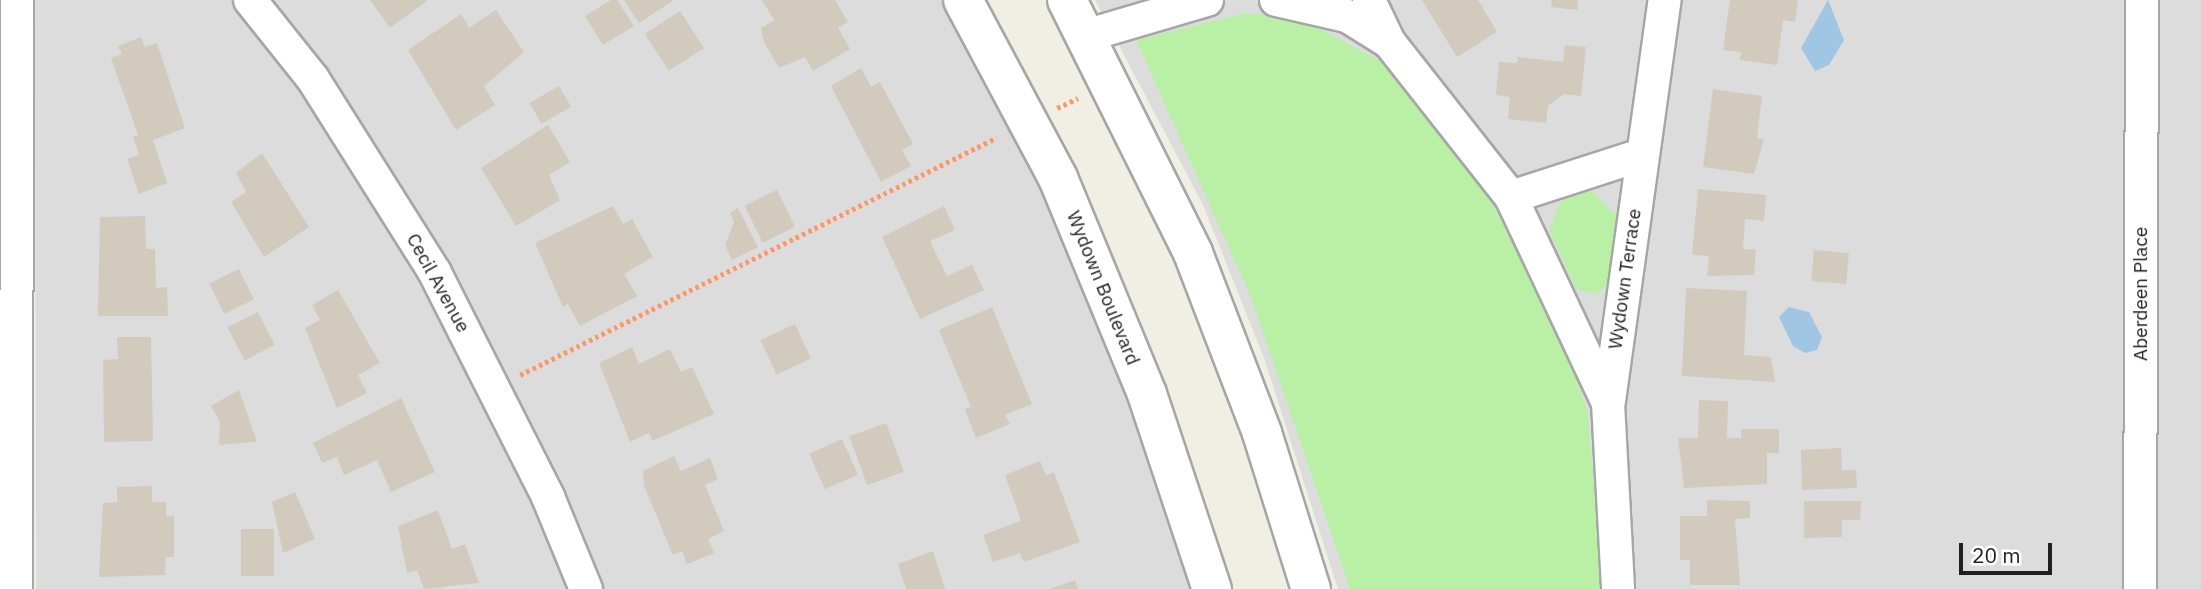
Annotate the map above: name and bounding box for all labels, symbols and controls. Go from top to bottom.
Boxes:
street label: Wydown Terrace [1604,207,1646,351]
street label: Wydown Boulevard [1062,208,1144,368]
street label: Aberdeen Place [2130,227,2152,361]
street label: Cecil Avenue [401,230,475,336]
scale bar [1963,530,2056,574]
text: 20 m [1972,541,2021,569]

